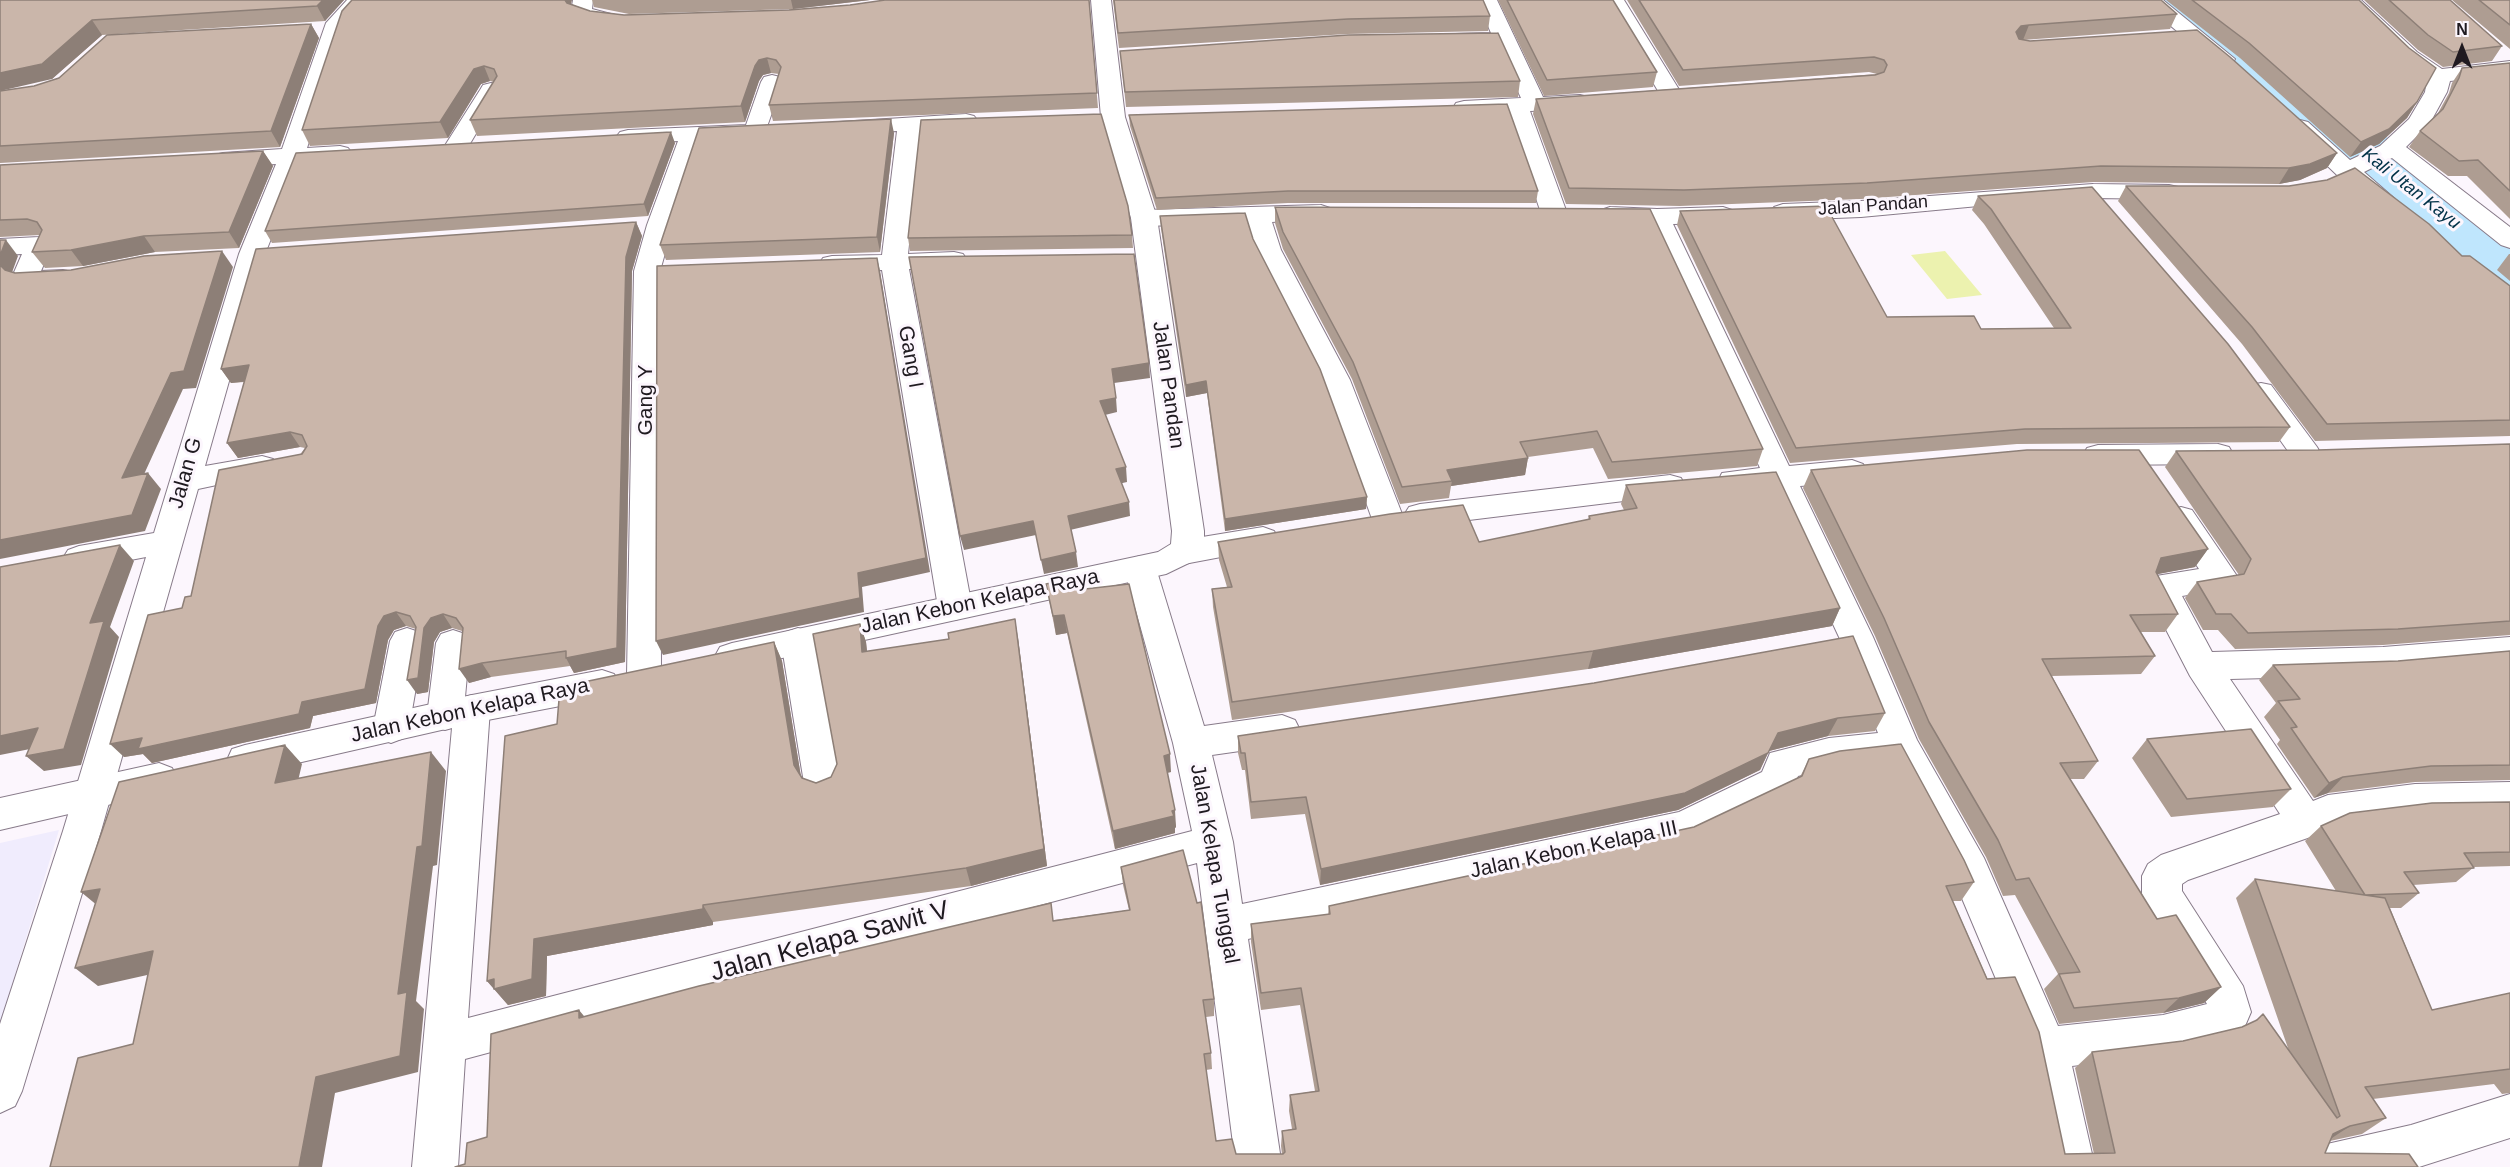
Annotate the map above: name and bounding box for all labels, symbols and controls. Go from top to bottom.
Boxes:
north arrow [2432,18,2492,78]
text: N [2456,21,2468,38]
water label: Kali Utan Kayu [2357,144,2465,234]
street label: Jalan Pandan [1817,191,1929,221]
street label: Jalan Pandan [1147,320,1189,450]
street label: Gang I [892,324,928,390]
street label: Gang Y [633,364,659,436]
street label: Jalan G [164,435,208,511]
street label: Jalan Kebon Kelapa Raya [859,564,1101,640]
street label: Jalan Kebon Kelapa Raya [349,673,591,749]
street label: Jalan Kelapa Tunggal [1184,762,1244,966]
street label: Jalan Kebon Kelapa III [1468,816,1680,884]
street label: Jalan Kelapa Sawit V [707,895,953,989]

